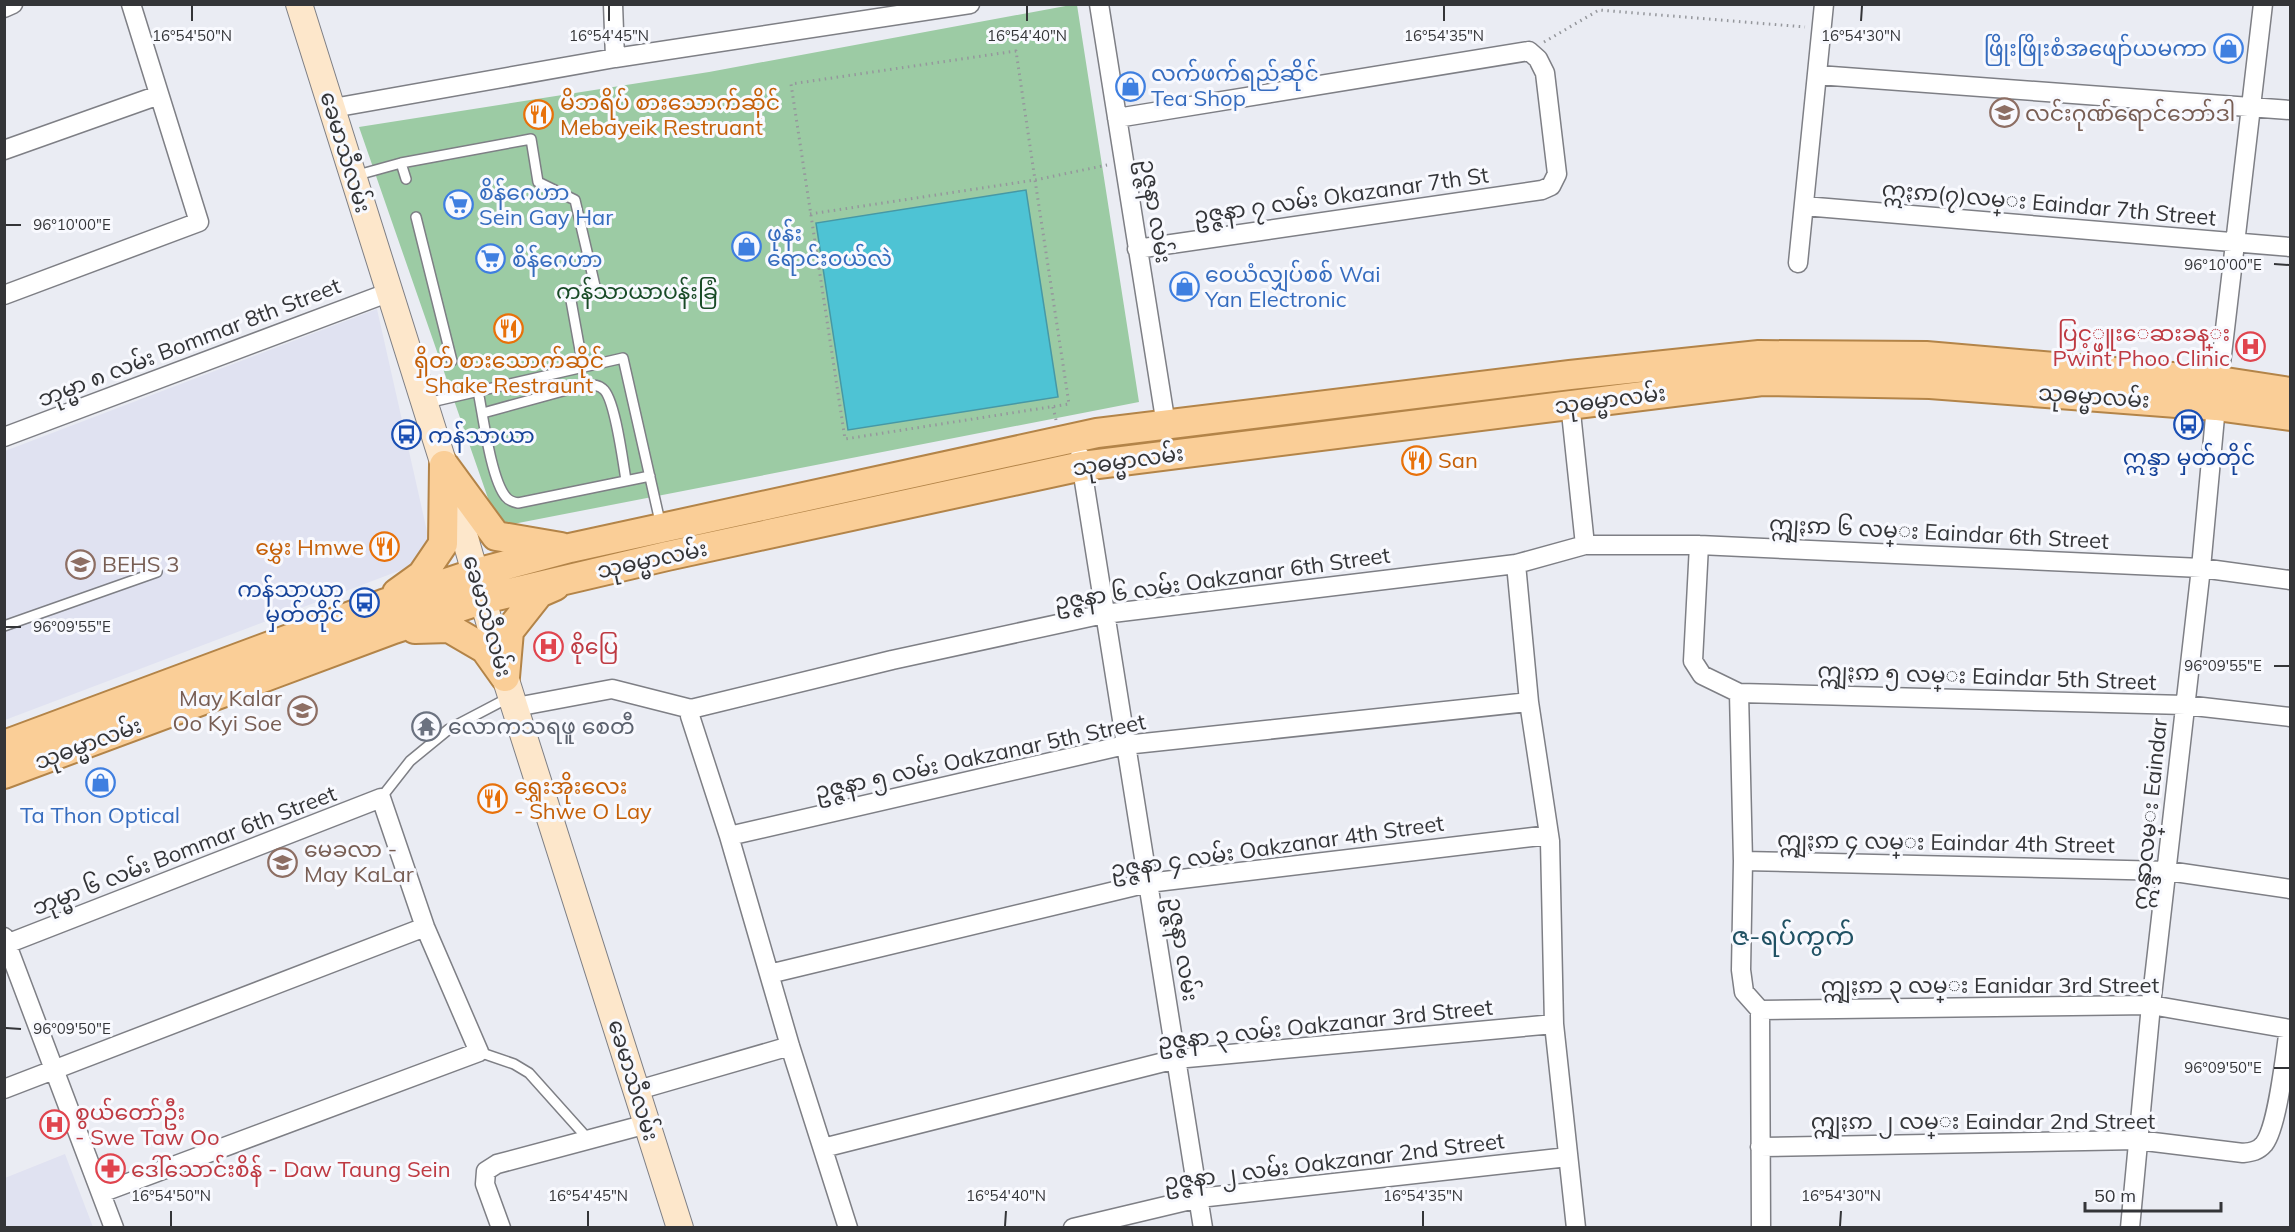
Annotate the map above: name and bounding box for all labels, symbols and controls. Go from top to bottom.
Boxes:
text: 16°54'50"N [152,26,232,45]
text: 16°54'45"N [569,26,649,45]
text: 16°54'40"N [987,26,1067,45]
text: 16°54'35"N [1404,26,1484,45]
text: 16°54'30"N [1821,26,1901,45]
shop icon: ဖြိုးဖြိုးစံအဖျော်ယမကာ [2212,32,2244,64]
place label: ဖြိုးဖြိုးစံအဖျော်ယမကာ [1984,33,2207,67]
place label: လက်ဖက်ရည်ဆိုင် Tea Shop [1151,58,1319,112]
shop icon: လက်ဖက်ရည်ဆိုင် Tea Shop [1114,70,1146,102]
place label: မိဘရိပ် စားသောက်ဆိုင် Mebayeik Restruant [560,87,780,141]
street label: ခေမာသီလမ်း [314,88,379,216]
school or university icon: လင်းဂုဏ်ရောင်ဘော်ဒါ [1988,97,2020,129]
place label: လင်းဂုဏ်ရောင်ဘော်ဒါ [2025,98,2235,131]
restaurant icon: မိဘရိပ် စားသောက်ဆိုင် Mebayeik Restruant [523,99,555,131]
street label: ဥဇ္ဇနာ လမ်း [1129,157,1179,266]
street label: ဥဇ္ဇနာ ၇ လမ်း Okazanar 7th St [1192,159,1491,234]
street label: ဣႏၵာ(၇)လမ္း Eaindar 7th Street [1880,174,2218,236]
place label: စိန်ဂေဟာ Sein Gay Har [479,177,613,231]
supermarket icon: စိန်ဂေဟာ Sein Gay Har [442,189,474,221]
text: 96°10'00"E [33,215,111,234]
place label: ဖုန်း ရောင်းဝယ်လဲ [767,218,892,276]
shop icon: ဖုန်း ရောင်းဝယ်လဲ [730,230,762,262]
supermarket icon: စိန်ဂေဟာ [475,243,507,275]
place label: စိန်ဂေဟာ [512,244,602,277]
text: 96°10'00"E [2184,255,2262,274]
place label: ဝေယံလျှပ်စစ် Wai Yan Electronic [1204,259,1381,313]
street label: ဘုမ္မာ ၈ လမ်း Bommar 8th Street [33,270,346,417]
shop icon: ဝေယံလျှပ်စစ် Wai Yan Electronic [1168,271,1200,303]
park label: ကန်သာယာပန်းခြံ [556,276,718,309]
restaurant icon: ရှိတ် စားသောက်ဆိုင် Shake Restraunt [493,312,525,344]
place label: ပြင့္ဖူးေဆးခန္း Pwint Phoo Clinic [2052,319,2230,372]
hospital icon: ပြင့္ဖူးေဆးခန္း Pwint Phoo Clinic [2235,330,2267,362]
place label: ရှိတ် စားသောက်ဆိုင် Shake Restraunt [414,345,604,399]
street label: သုဓမ္မာလမ်း [1553,377,1668,424]
street label: သုဓမ္မာလမ်း [2037,377,2151,418]
bus stop icon: ဣန္ဒာ မှတ်တိုင် [2173,409,2205,441]
bus stop icon: ကန်သာယာ [391,419,423,451]
place label: ကန်သာယာ [428,420,535,453]
street label: သုဓမ္မာလမ်း [1071,437,1186,486]
place label: ဣန္ဒာ မှတ်တိုင် [2123,442,2255,476]
restaurant icon: San [1401,444,1433,476]
place label: San [1438,446,1478,474]
street label: ဣျႏၵာ ၆ လမ္း Eaindar 6th Street [1768,509,2110,560]
restaurant icon: မွှေး Hmwe [369,531,401,563]
place label: မွှေး Hmwe [255,533,364,564]
street label: သုဓမ္မာလမ်း [594,533,711,589]
street label: ဥဇ္ဇနာ ၆ လမ်း Oakzanar 6th Street [1052,540,1393,620]
school or university icon: BEHS 3 [65,548,97,580]
place label: BEHS 3 [102,550,179,578]
street label: ခေမာသီလမ်း [457,552,520,680]
place label: ကန်သာယာ မှတ်တိုင် [237,574,344,632]
bus stop icon: ကန်သာယာ မှတ်တိုင် [349,586,381,618]
text: 96°09'55"E [33,617,111,636]
hospital icon: စိုပြေ [533,630,565,662]
place label: စိုပြေ [570,631,618,664]
street label: ဣျႏၵာ ၅ လမ္း Eaindar 5th Street [1817,656,2157,701]
text: 96°09'55"E [2184,656,2262,675]
place label: May Kalar Oo Kyi Soe [172,684,282,737]
school or university icon: May Kalar Oo Kyi Soe [287,695,319,727]
street label: ဥဇ္ဇနာ ၅ လမ်း Oakzanar 5th Street [812,706,1149,809]
street label: သုဓမ္မာလမ်း [30,710,147,780]
temple icon: လောကသရဖူ စေတီ [411,710,443,742]
place label: လောကသရဖူ စေတီ [448,711,635,744]
street label: ဣန္ဒာလမ္း Eaindar [2125,717,2177,912]
shop icon: Ta Thon Optical [84,767,116,799]
place label: ရွှေးအိုးလေး - Shwe O Lay [514,771,652,825]
street label: ဘုမ္မာ ၆ လမ်း Bommar 6th Street [28,778,342,925]
restaurant icon: ရွှေးအိုးလေး - Shwe O Lay [477,783,509,815]
place label: Ta Thon Optical [20,801,180,829]
street label: ဥဇ္ဇနာ ၄ လမ်း Oakzanar 4th Street [1108,808,1446,888]
street label: ဣျႏၵာ ၄ လမ္း Eaindar 4th Street [1777,825,2115,864]
place label: မေခလာ - May KaLar [304,835,414,888]
school or university icon: မေခလာ - May KaLar [267,846,299,878]
street label: ဥဇ္ဇနာ လမ်း [1156,895,1206,1004]
district label: ဇ-ရပ်ကွက် [1732,919,1854,957]
street label: ဣျႏၵာ ၃ လမ္း Eanidar 3rd Street [1821,971,2159,1004]
street label: ဥဇ္ဇနာ ၃ လမ်း Oakzanar 3rd Street [1156,991,1495,1060]
street label: ခေမာသီလမ်း [602,1016,667,1144]
text: 96°09'50"E [33,1019,111,1038]
text: 96°09'50"E [2184,1058,2262,1077]
place label: စွယ်တော်ဦး - Swe Taw Oo [75,1097,220,1151]
street label: ဣျႏၵာ ၂ လမ္း Eaindar 2nd Street [1811,1107,2156,1140]
hospital icon: စွယ်တော်ဦး - Swe Taw Oo [38,1109,70,1141]
street label: ဥဇ္ဇနာ ၂ လမ်း Oakzanar 2nd Street [1162,1125,1507,1200]
pharmacy icon: ဒေါ်သောင်းစိန် - Daw Taung Sein [94,1153,126,1185]
place label: ဒေါ်သောင်းစိန် - Daw Taung Sein [131,1154,451,1187]
scale bar [2085,1175,2222,1213]
text: 50 m [2094,1184,2136,1207]
text: 16°54'50"N [131,1186,211,1205]
text: 16°54'45"N [548,1186,628,1205]
text: 16°54'40"N [966,1186,1046,1205]
text: 16°54'35"N [1383,1186,1463,1205]
text: 16°54'30"N [1801,1186,1881,1205]

